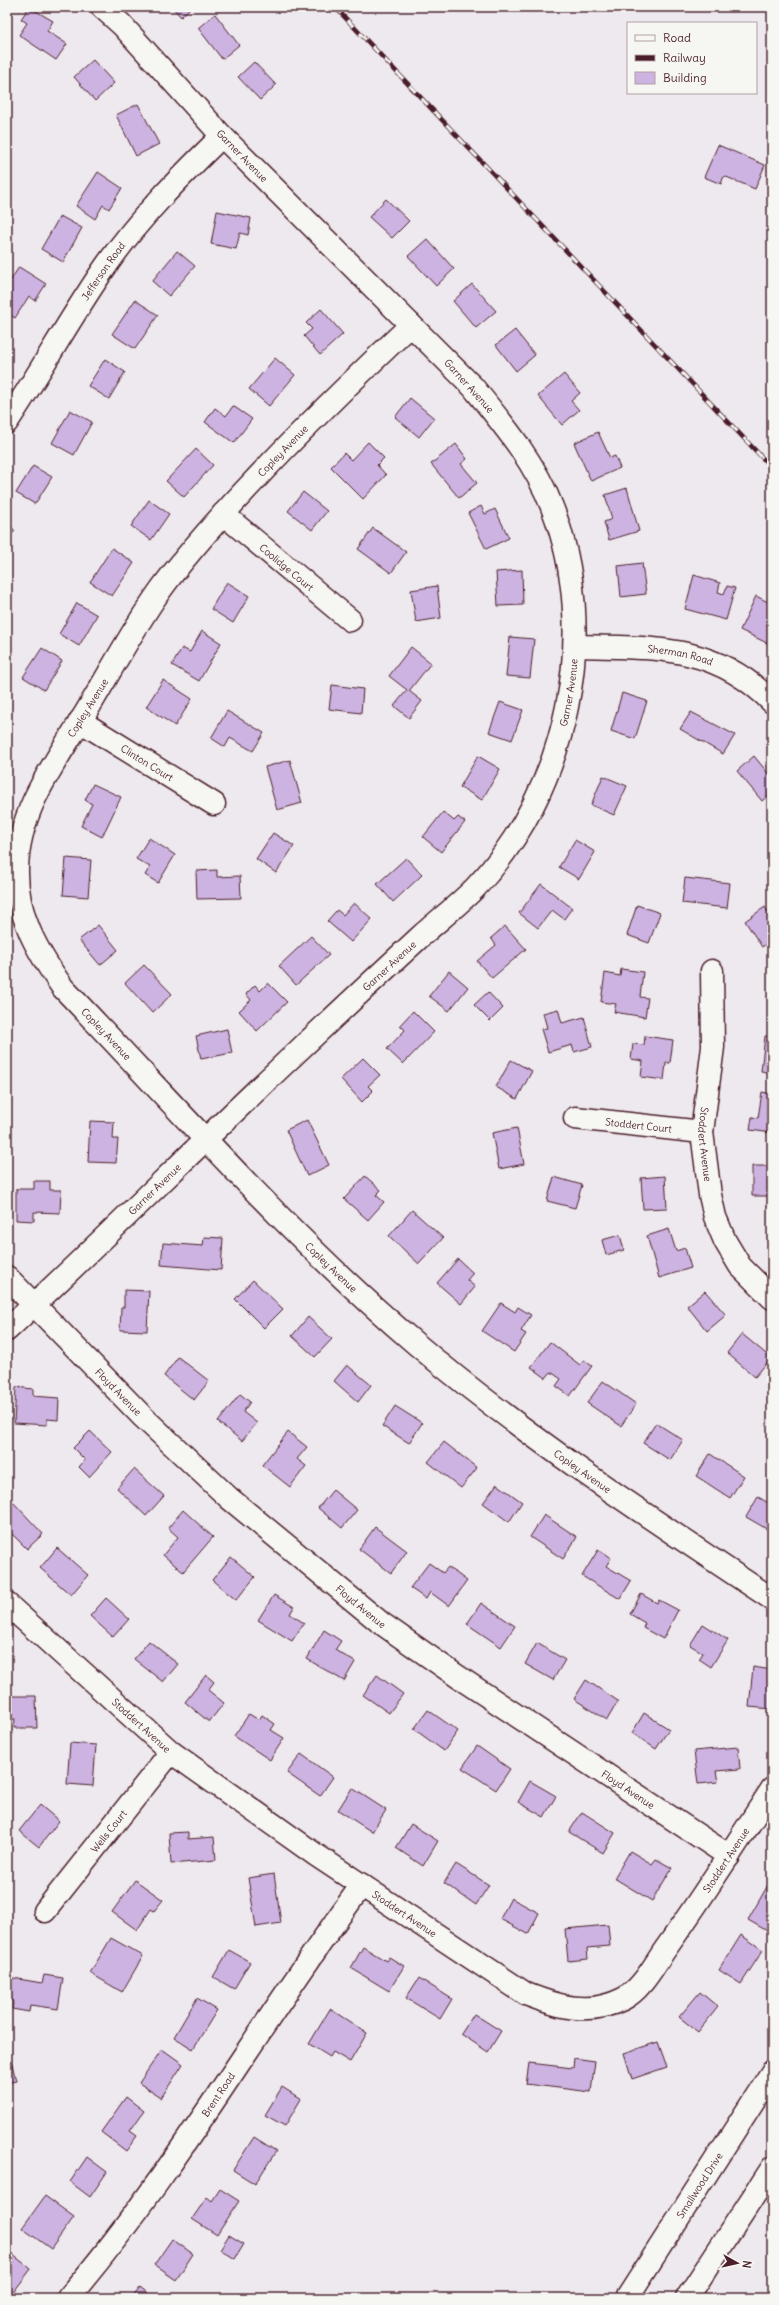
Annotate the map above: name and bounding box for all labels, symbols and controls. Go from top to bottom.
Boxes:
legend [627,22,757,94]
text: Road [663,30,691,45]
text: Railway [663,50,706,65]
text: Building [663,70,707,85]
street label: Garner Avenue [214,127,270,185]
street label: Jefferson Road [78,239,128,303]
street label: Garner Avenue [441,356,497,416]
street label: Copley Avenue [255,422,311,480]
street label: Coolidge Court [257,541,317,594]
street label: Sherman Road [647,642,715,668]
street label: Garner Avenue [556,658,580,728]
street label: Copley Avenue [65,676,111,740]
street label: Clinton Court [118,741,176,784]
street label: Garner Avenue [360,938,419,994]
street label: Copley Avenue [79,1005,134,1063]
street label: Stoddert Avenue [695,1106,715,1182]
street label: Stoddert Court [605,1115,673,1135]
street label: Garner Avenue [125,1161,183,1217]
street label: Copley Avenue [303,1239,360,1295]
street label: Floyd Avenue [93,1365,144,1418]
street label: Copley Avenue [551,1446,614,1496]
street label: Floyd Avenue [333,1582,388,1631]
street label: Stoddert Avenue [109,1695,174,1755]
street label: Floyd Avenue [599,1767,657,1812]
street label: Wells Court [87,1807,130,1855]
street label: Stoddert Avenue [700,1825,752,1895]
street label: Stoddert Avenue [370,1888,439,1940]
street label: Brent Road [199,2070,238,2119]
street label: Smallwood Drive [673,2150,725,2221]
north arrow [717,2243,757,2283]
text: N [739,2260,754,2269]

